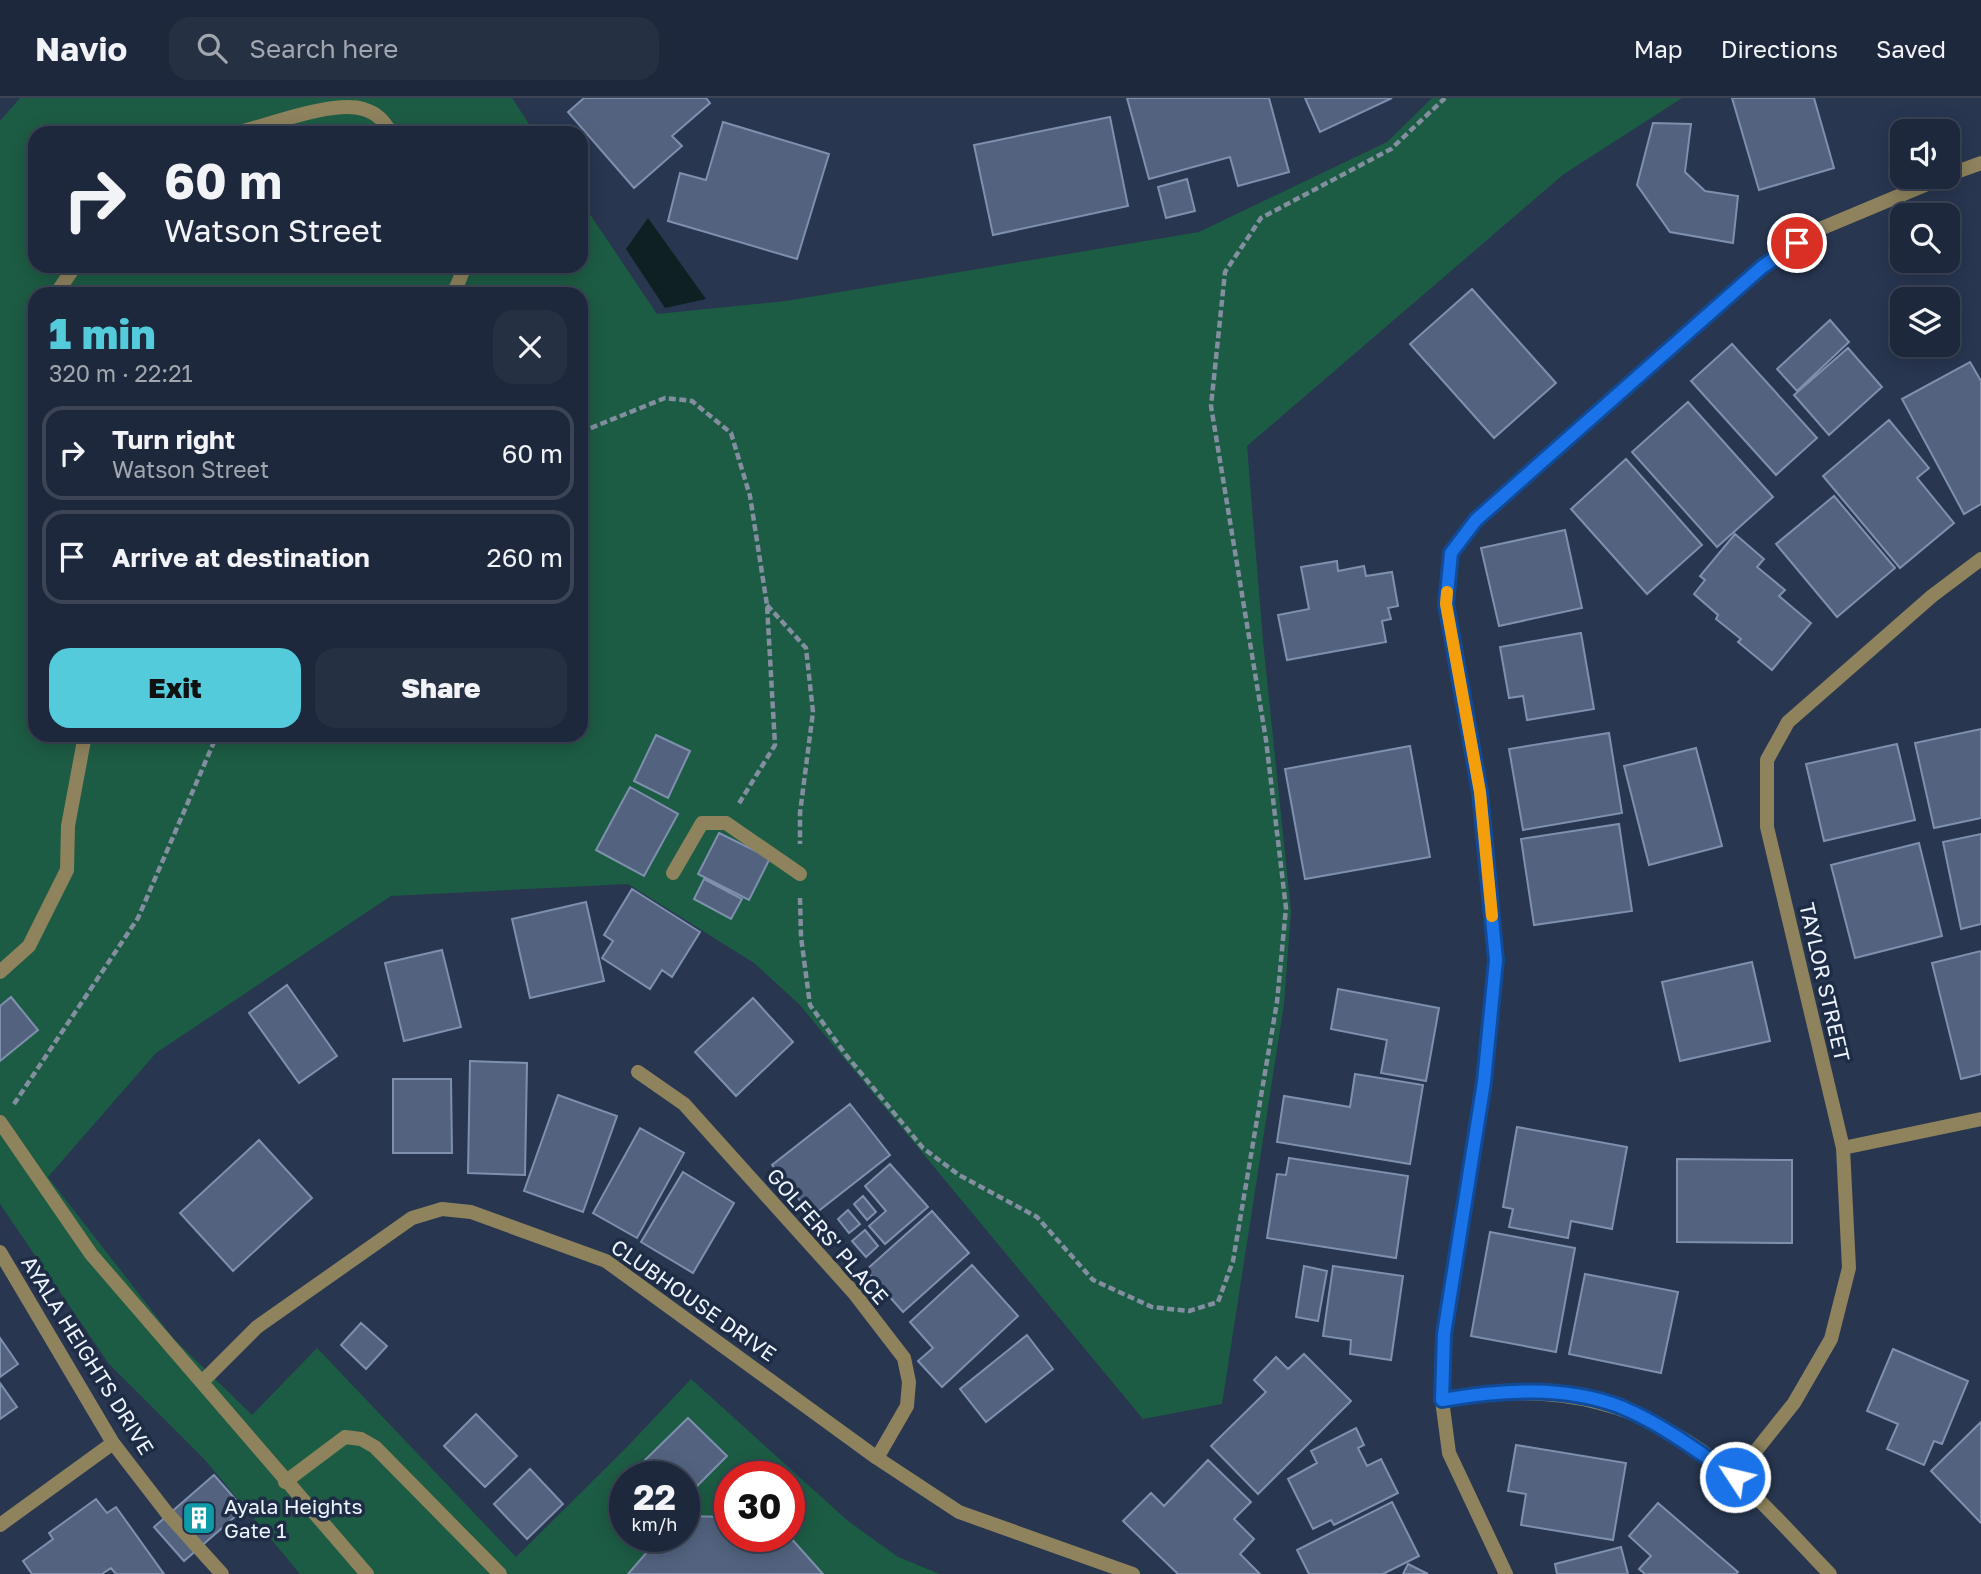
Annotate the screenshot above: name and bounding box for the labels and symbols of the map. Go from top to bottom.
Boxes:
pin [1767,213,1827,273]
street label: TAYLOR STREET [1794,900,1856,1064]
street label: GOLFERS' PLACE [762,1162,894,1310]
street label: CLUBHOUSE DRIVE [606,1233,782,1367]
street label: AYALA HEIGHTS DRIVE [16,1251,160,1459]
position arrow [1698,1440,1772,1514]
speed limit sign: 30 [714,1461,805,1552]
place label: Ayala Heights Gate 1 [224,1493,363,1543]
building icon: Ayala Heights Gate 1 [180,1499,218,1537]

